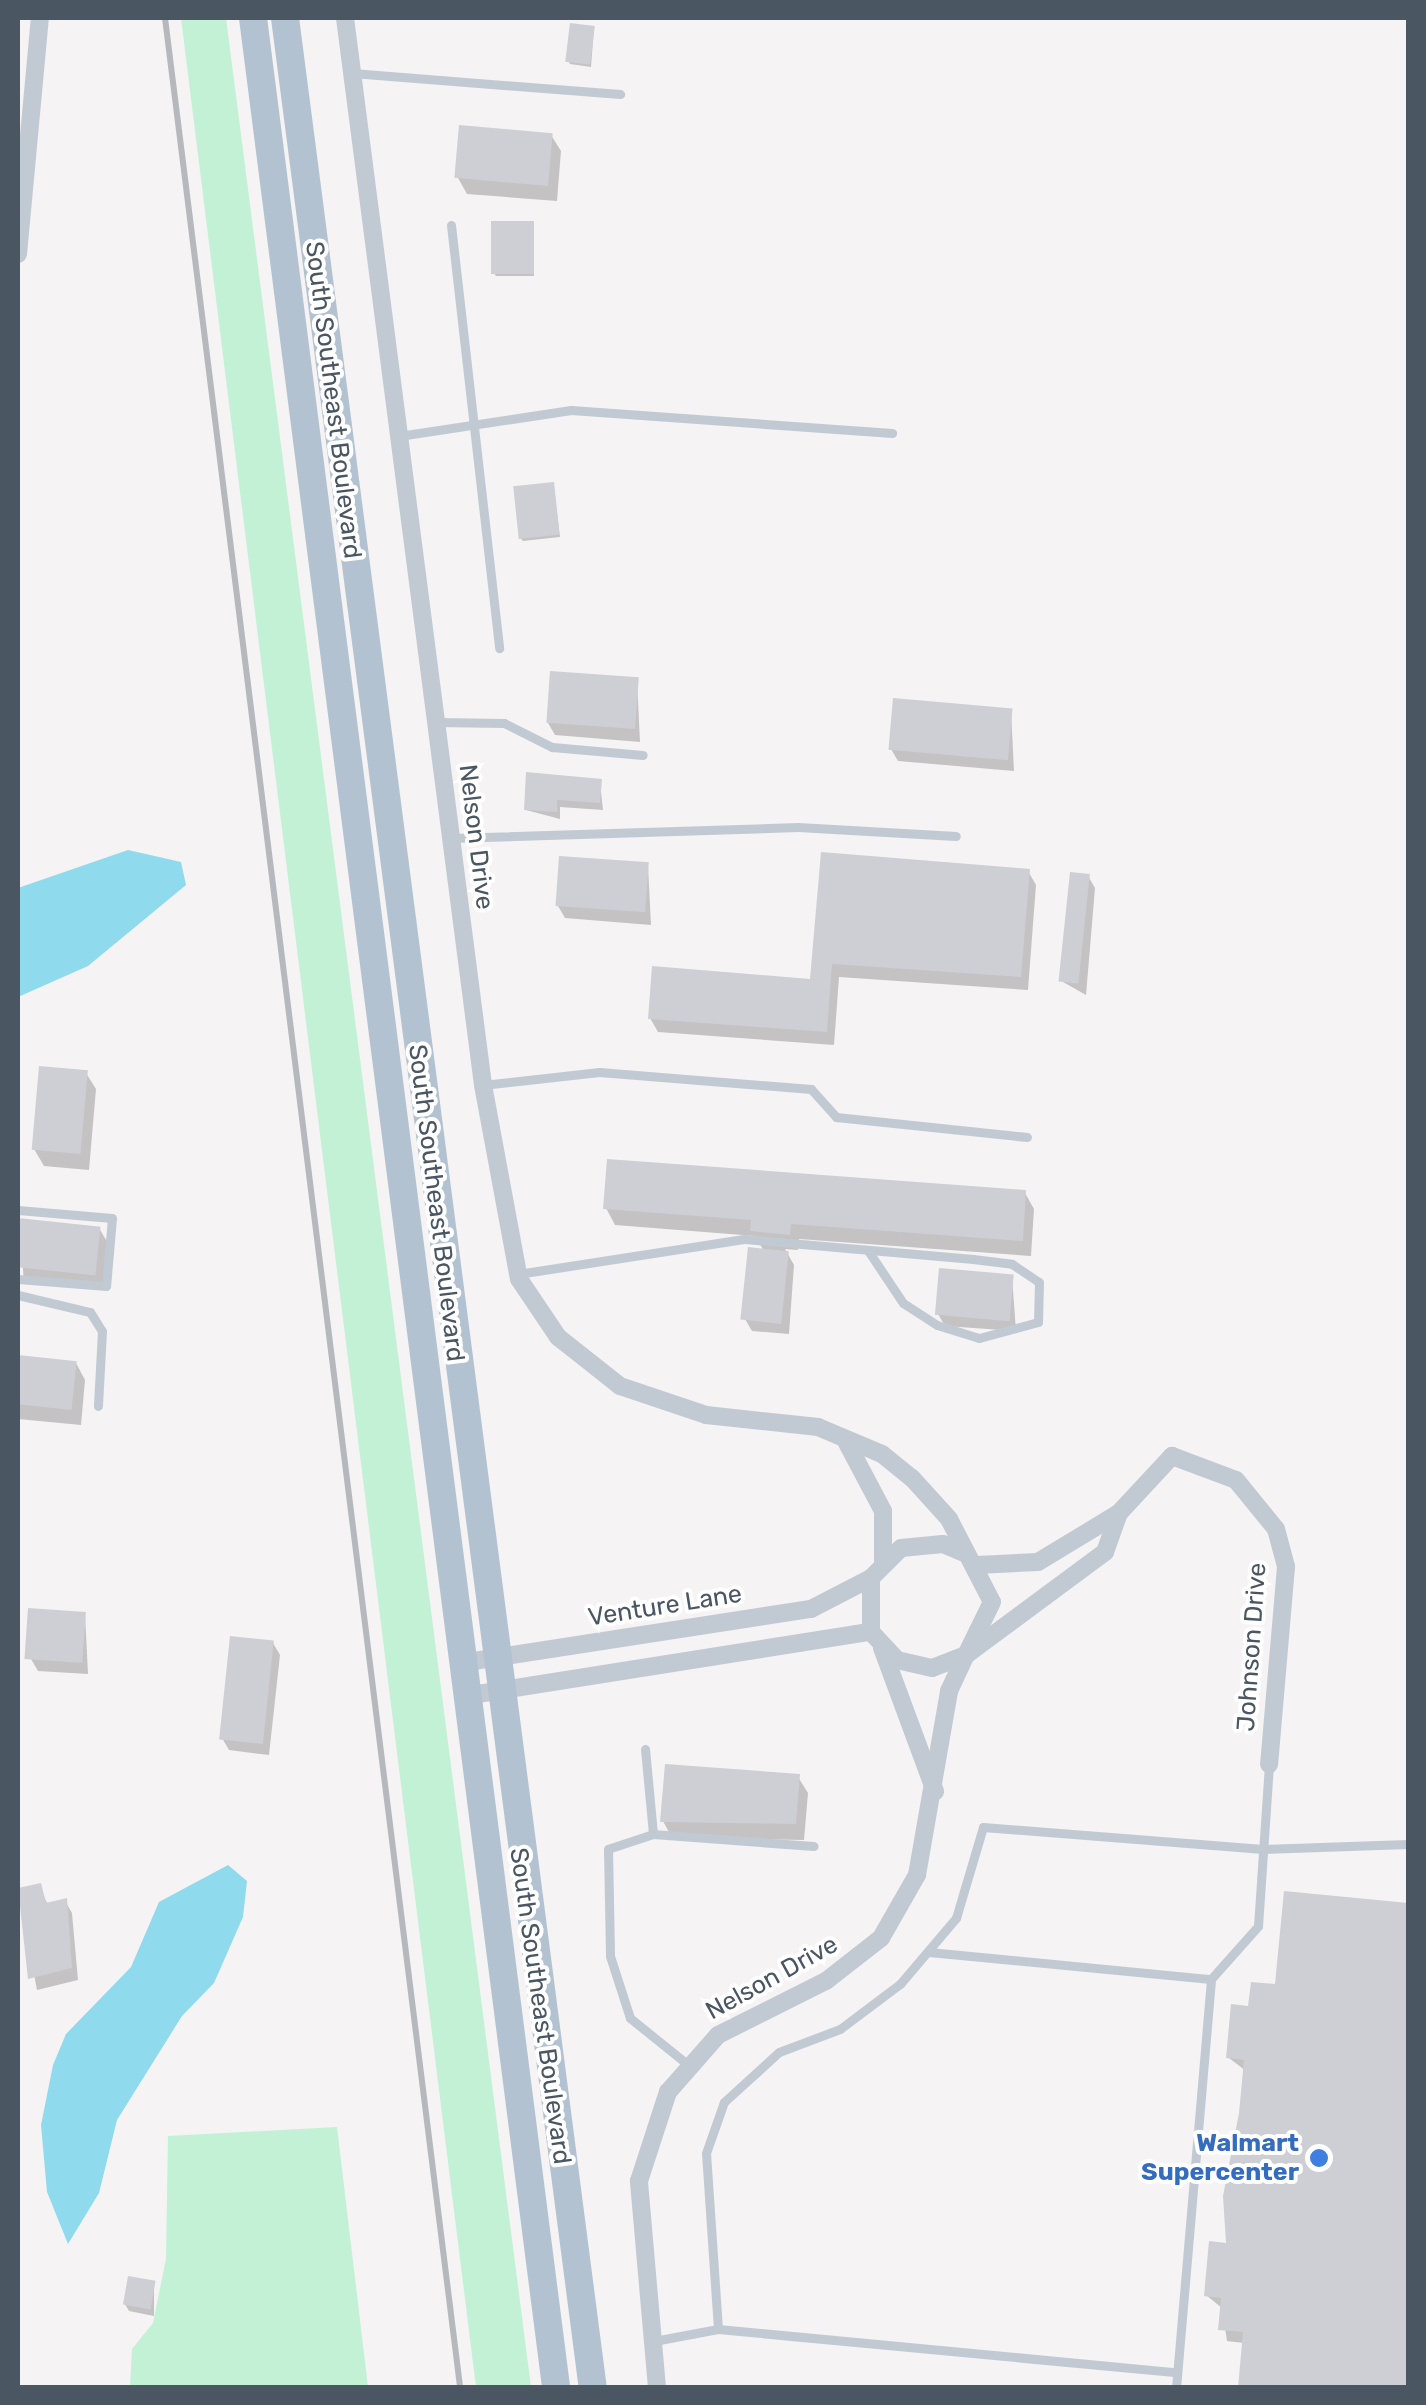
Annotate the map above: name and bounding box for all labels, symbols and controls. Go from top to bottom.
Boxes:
street label: South Southeast Boulevard [299,240,367,560]
street label: Nelson Drive [452,763,500,911]
street label: South Southeast Boulevard [402,1043,470,1363]
street label: Johnson Drive [1231,1562,1273,1732]
street label: Venture Lane [586,1579,744,1633]
street label: South Southeast Boulevard [503,1846,577,2166]
street label: Nelson Drive [701,1929,843,2027]
place label: Walmart Supercenter [1141,2129,1299,2188]
marker: Walmart Supercenter [1308,2147,1330,2169]

